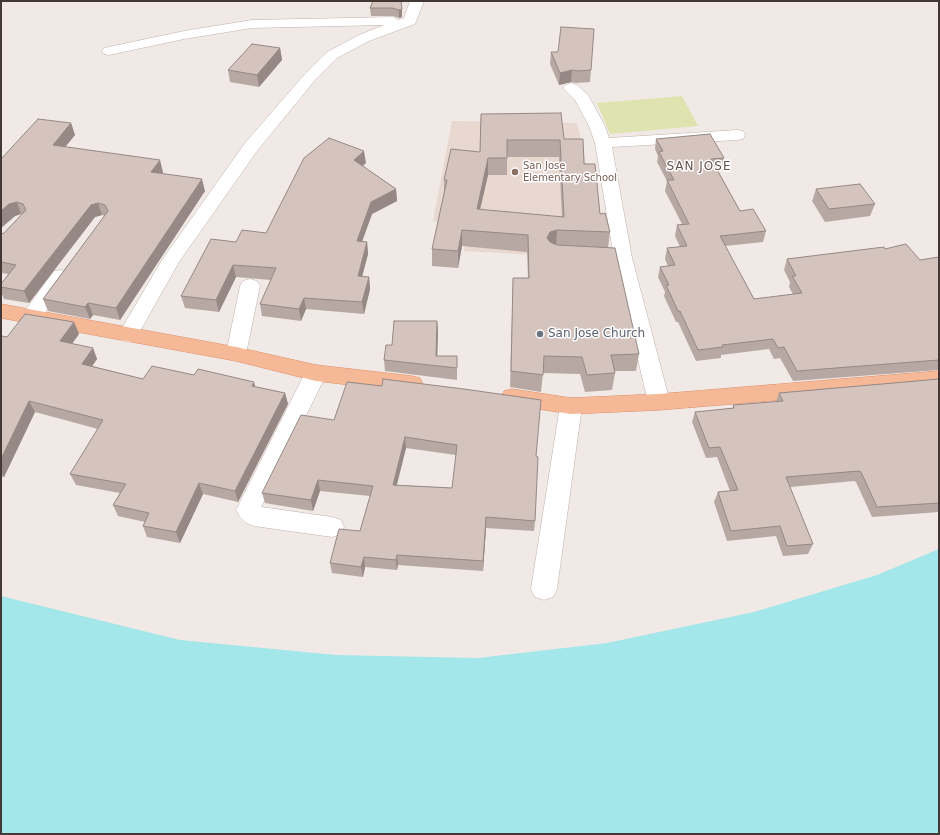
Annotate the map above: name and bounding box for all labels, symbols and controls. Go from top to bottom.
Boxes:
place label: San Jose Elementary School [523,160,617,184]
district label: SAN JOSE [666,160,732,174]
marker: San Jose Elementary School [510,167,520,177]
place label: San Jose Church [548,327,645,341]
marker: San Jose Church [535,329,545,339]

